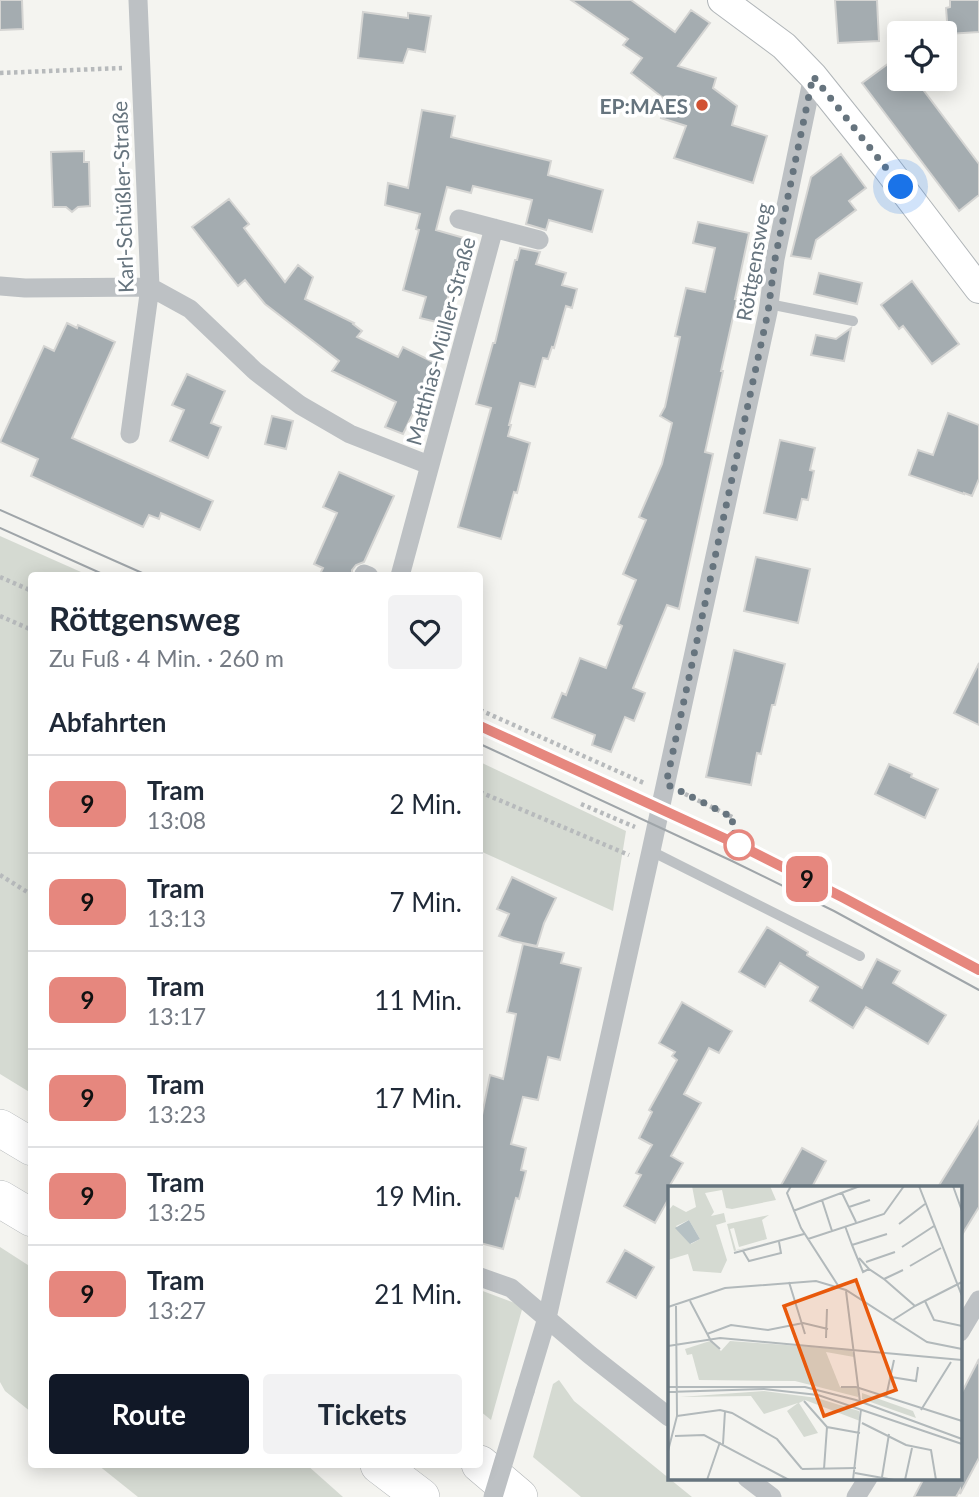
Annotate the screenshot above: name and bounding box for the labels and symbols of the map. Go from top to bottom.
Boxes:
place label: EP:MAES [599,93,688,118]
marker: EP:MAES [694,97,710,113]
street label: Karl-Schüßler-Straße [106,100,138,294]
your location [883,169,918,204]
street label: Röttgensweg [730,201,776,323]
street label: Matthias-Müller-Straße [400,234,480,448]
unlabelled marker [724,830,754,860]
line badge: 9 [784,856,830,902]
inset map [668,1186,962,1480]

